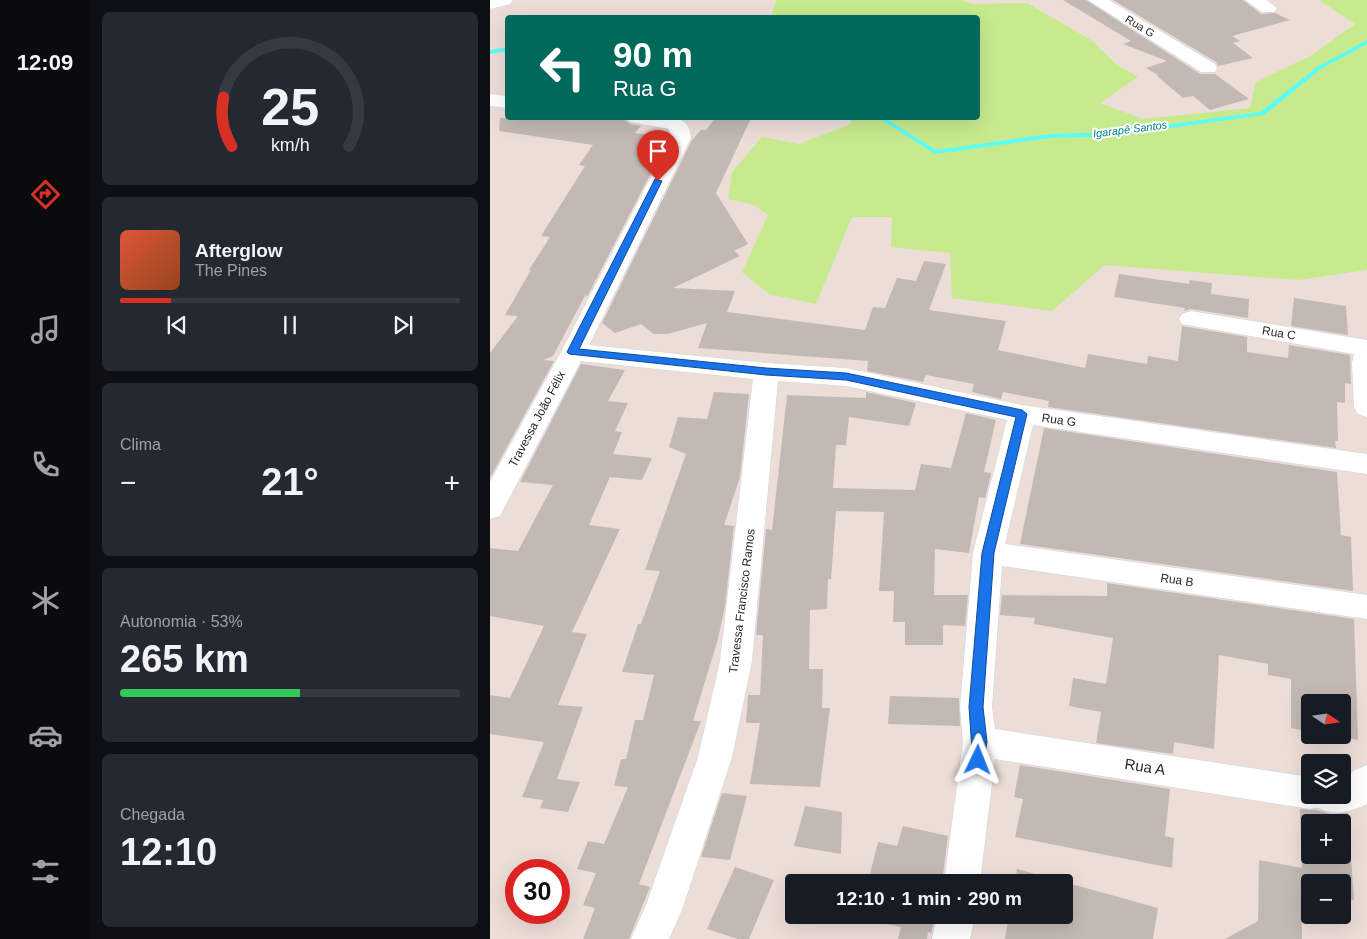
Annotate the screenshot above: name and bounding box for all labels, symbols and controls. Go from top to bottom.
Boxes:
street label: Rua G [1123,13,1157,39]
icon: left [530,35,595,100]
text: 90 m [613,35,693,74]
text: 12:09 [17,50,73,75]
text: Rua G [613,76,677,101]
text: 25 [261,78,319,136]
water label: Igarapê Santos [1092,118,1168,140]
pin [637,130,679,181]
text: km/h [271,135,309,155]
icon: arrive [644,137,672,165]
icon: directions [28,177,63,212]
text: Afterglow [195,240,283,261]
text: The Pines [195,262,267,279]
icon: previous [163,311,191,339]
icon: pause [276,311,304,339]
icon: next [389,311,417,339]
icon: music [28,312,63,347]
street label: Rua C [1261,323,1297,343]
street label: Travessa João Félix [506,369,568,469]
street label: Rua G [1041,411,1077,429]
text: Clima [120,436,161,453]
icon: phone [28,447,63,482]
text: 21° [261,461,319,503]
text: − [120,467,136,498]
text: + [444,467,460,498]
street label: Travessa Francisco Ramos [726,528,758,674]
street label: Rua B [1160,571,1194,589]
icon: climate [28,583,63,618]
text: Autonomia · 53% [120,613,243,630]
text: 265 km [120,638,249,680]
north arrow [1301,694,1351,744]
map controls [1301,694,1351,924]
icon: car [28,718,63,753]
position arrow [951,733,1003,785]
button: layers [1301,754,1351,804]
street label: Rua A [1124,755,1167,778]
text: Chegada [120,806,185,823]
button: + [1301,814,1351,864]
text: 12:10 [120,831,217,873]
icon: filters [28,854,63,889]
speed limit sign: 30 [505,859,570,924]
button: − [1301,874,1351,924]
text: 12:10 · 1 min · 290 m [836,888,1022,909]

